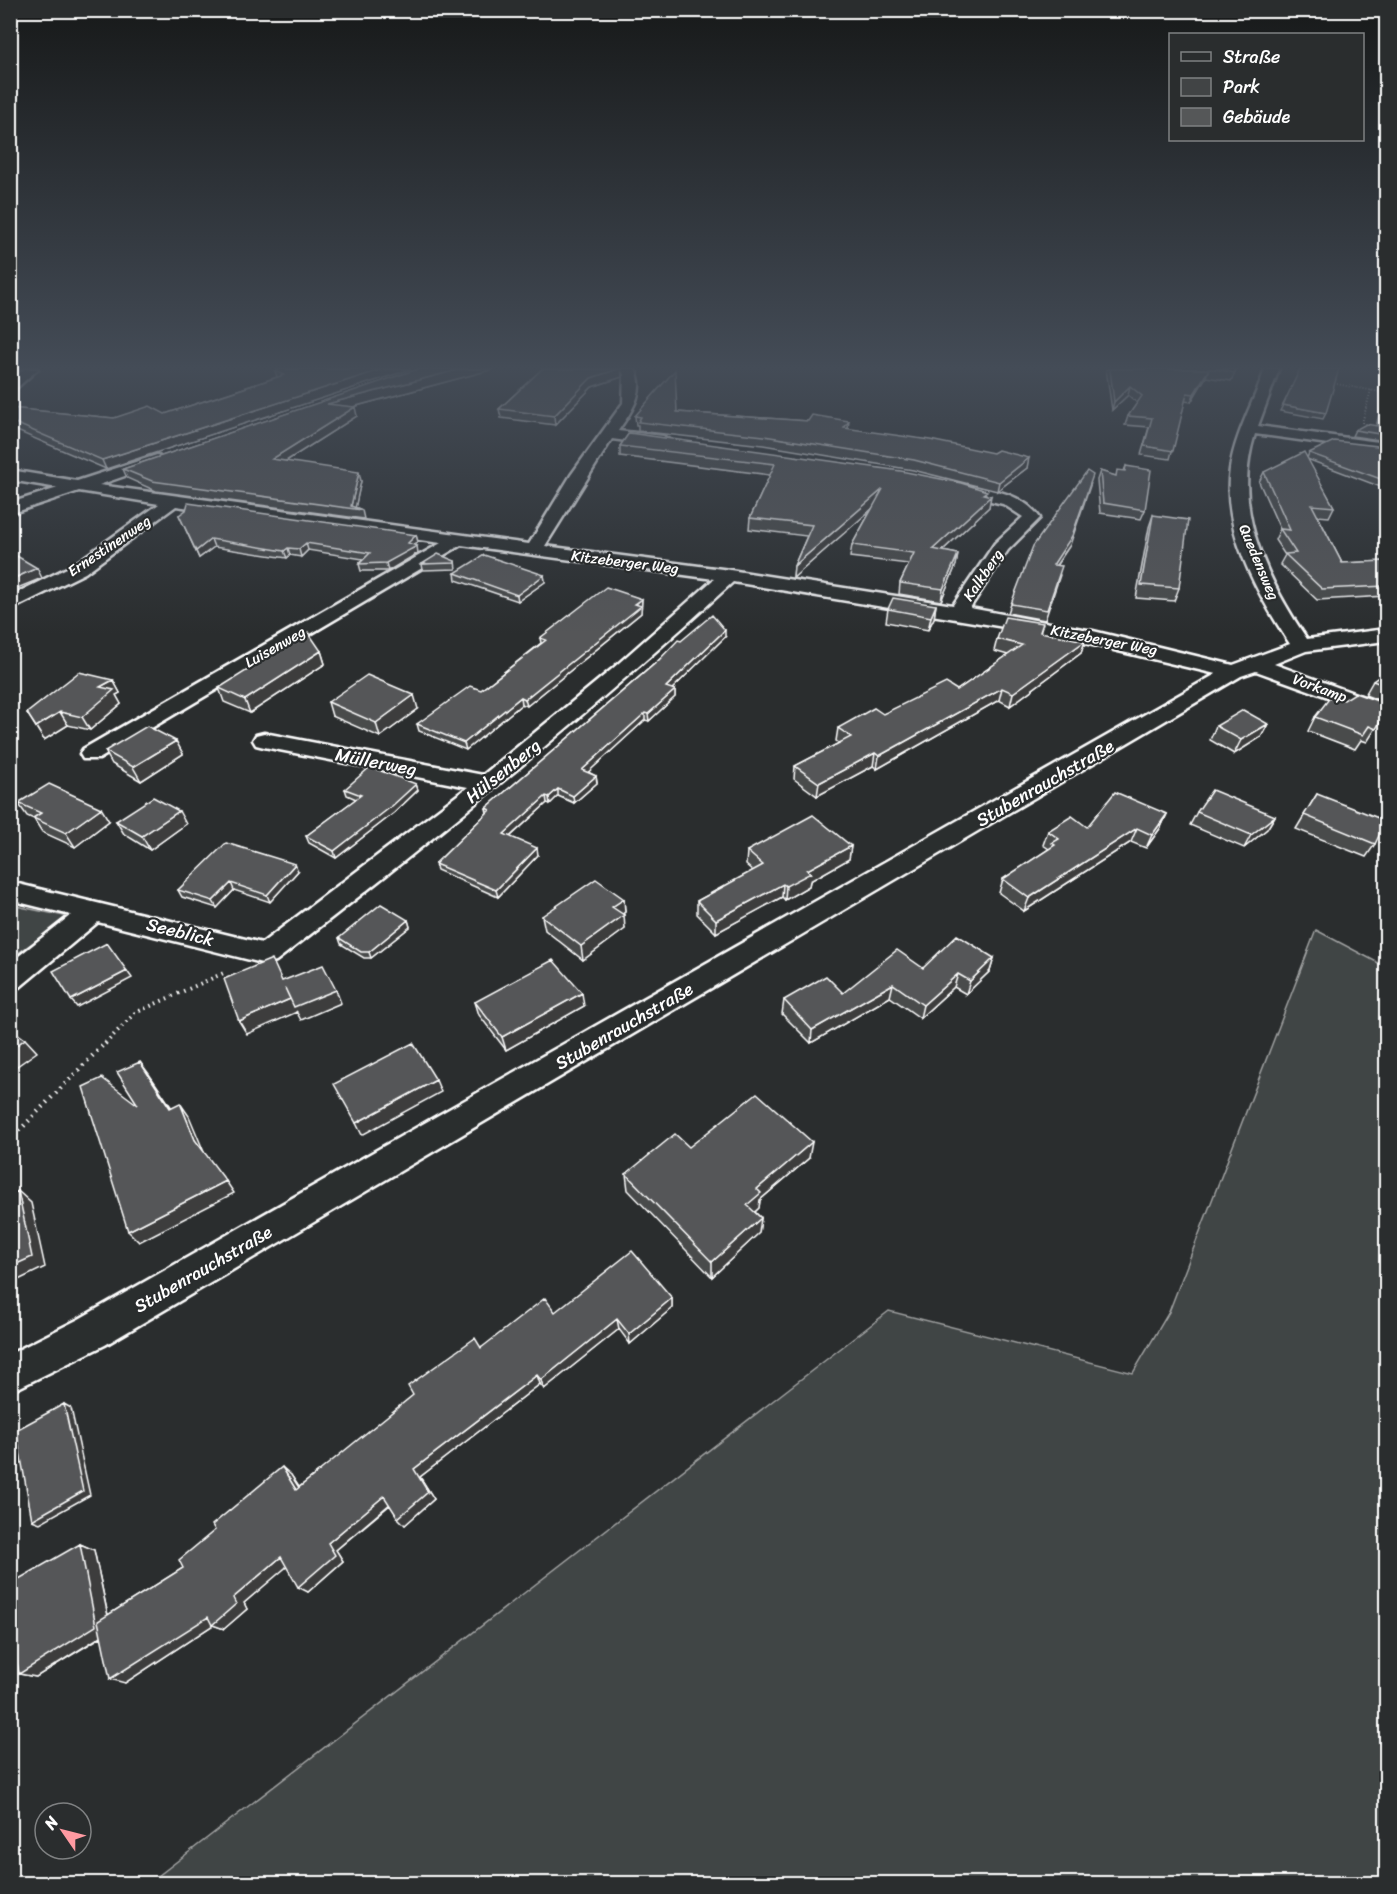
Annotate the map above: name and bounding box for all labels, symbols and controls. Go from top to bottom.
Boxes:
legend [1169,33,1364,141]
text: Straße [1223,41,1280,73]
text: Park [1223,71,1260,103]
text: Gebäude [1223,101,1291,133]
street label: Ernestinenweg [62,508,157,584]
street label: Quedensweg [1231,520,1287,605]
street label: Kitzeberger Weg [570,543,681,582]
street label: Kalkberg [956,543,1010,606]
street label: Kitzeberger Weg [1048,617,1160,663]
street label: Luisenweg [239,619,311,675]
street label: Vorkamp [1289,666,1351,710]
street label: Hülsenberg [458,730,548,812]
street label: Stubenrauchstraße [970,730,1121,836]
street label: Müllerweg [333,738,419,786]
street label: Seeblick [143,908,217,956]
street label: Stubenrauchstraße [549,973,700,1079]
street label: Stubenrauchstraße [128,1216,279,1322]
north arrow [33,1801,93,1861]
text: N [35,1809,67,1836]

